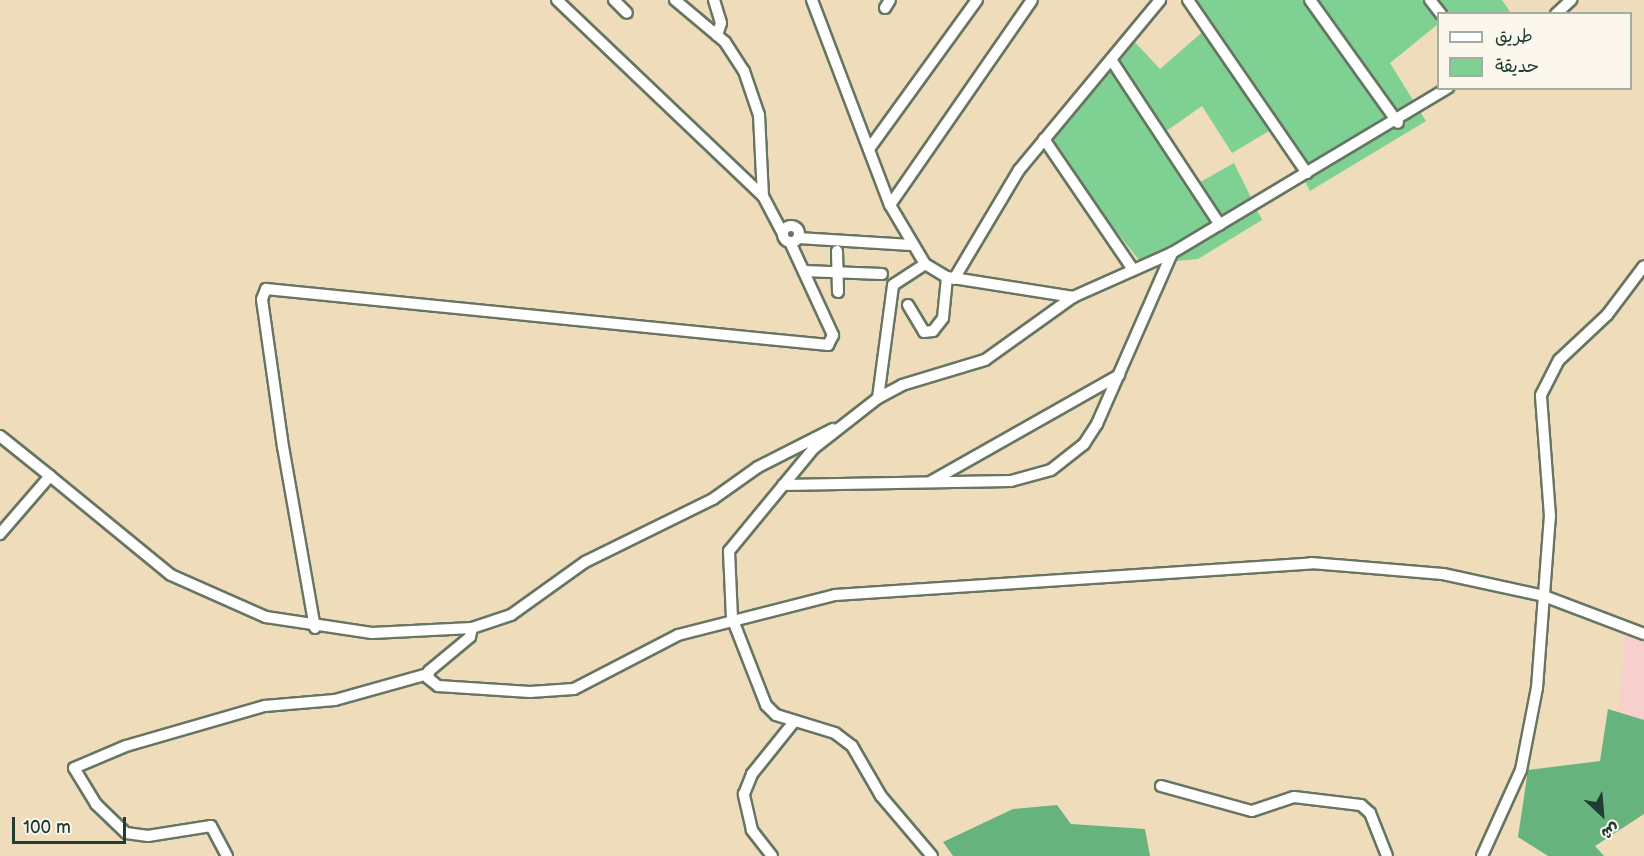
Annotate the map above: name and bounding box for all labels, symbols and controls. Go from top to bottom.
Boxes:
legend [1437,12,1632,90]
text: طريق [1495,26,1533,47]
text: حديقة [1495,56,1539,77]
north arrow [1572,784,1632,844]
scale bar [15,805,129,843]
text: 100 m [23,817,71,838]
text: ش [1598,818,1622,843]

